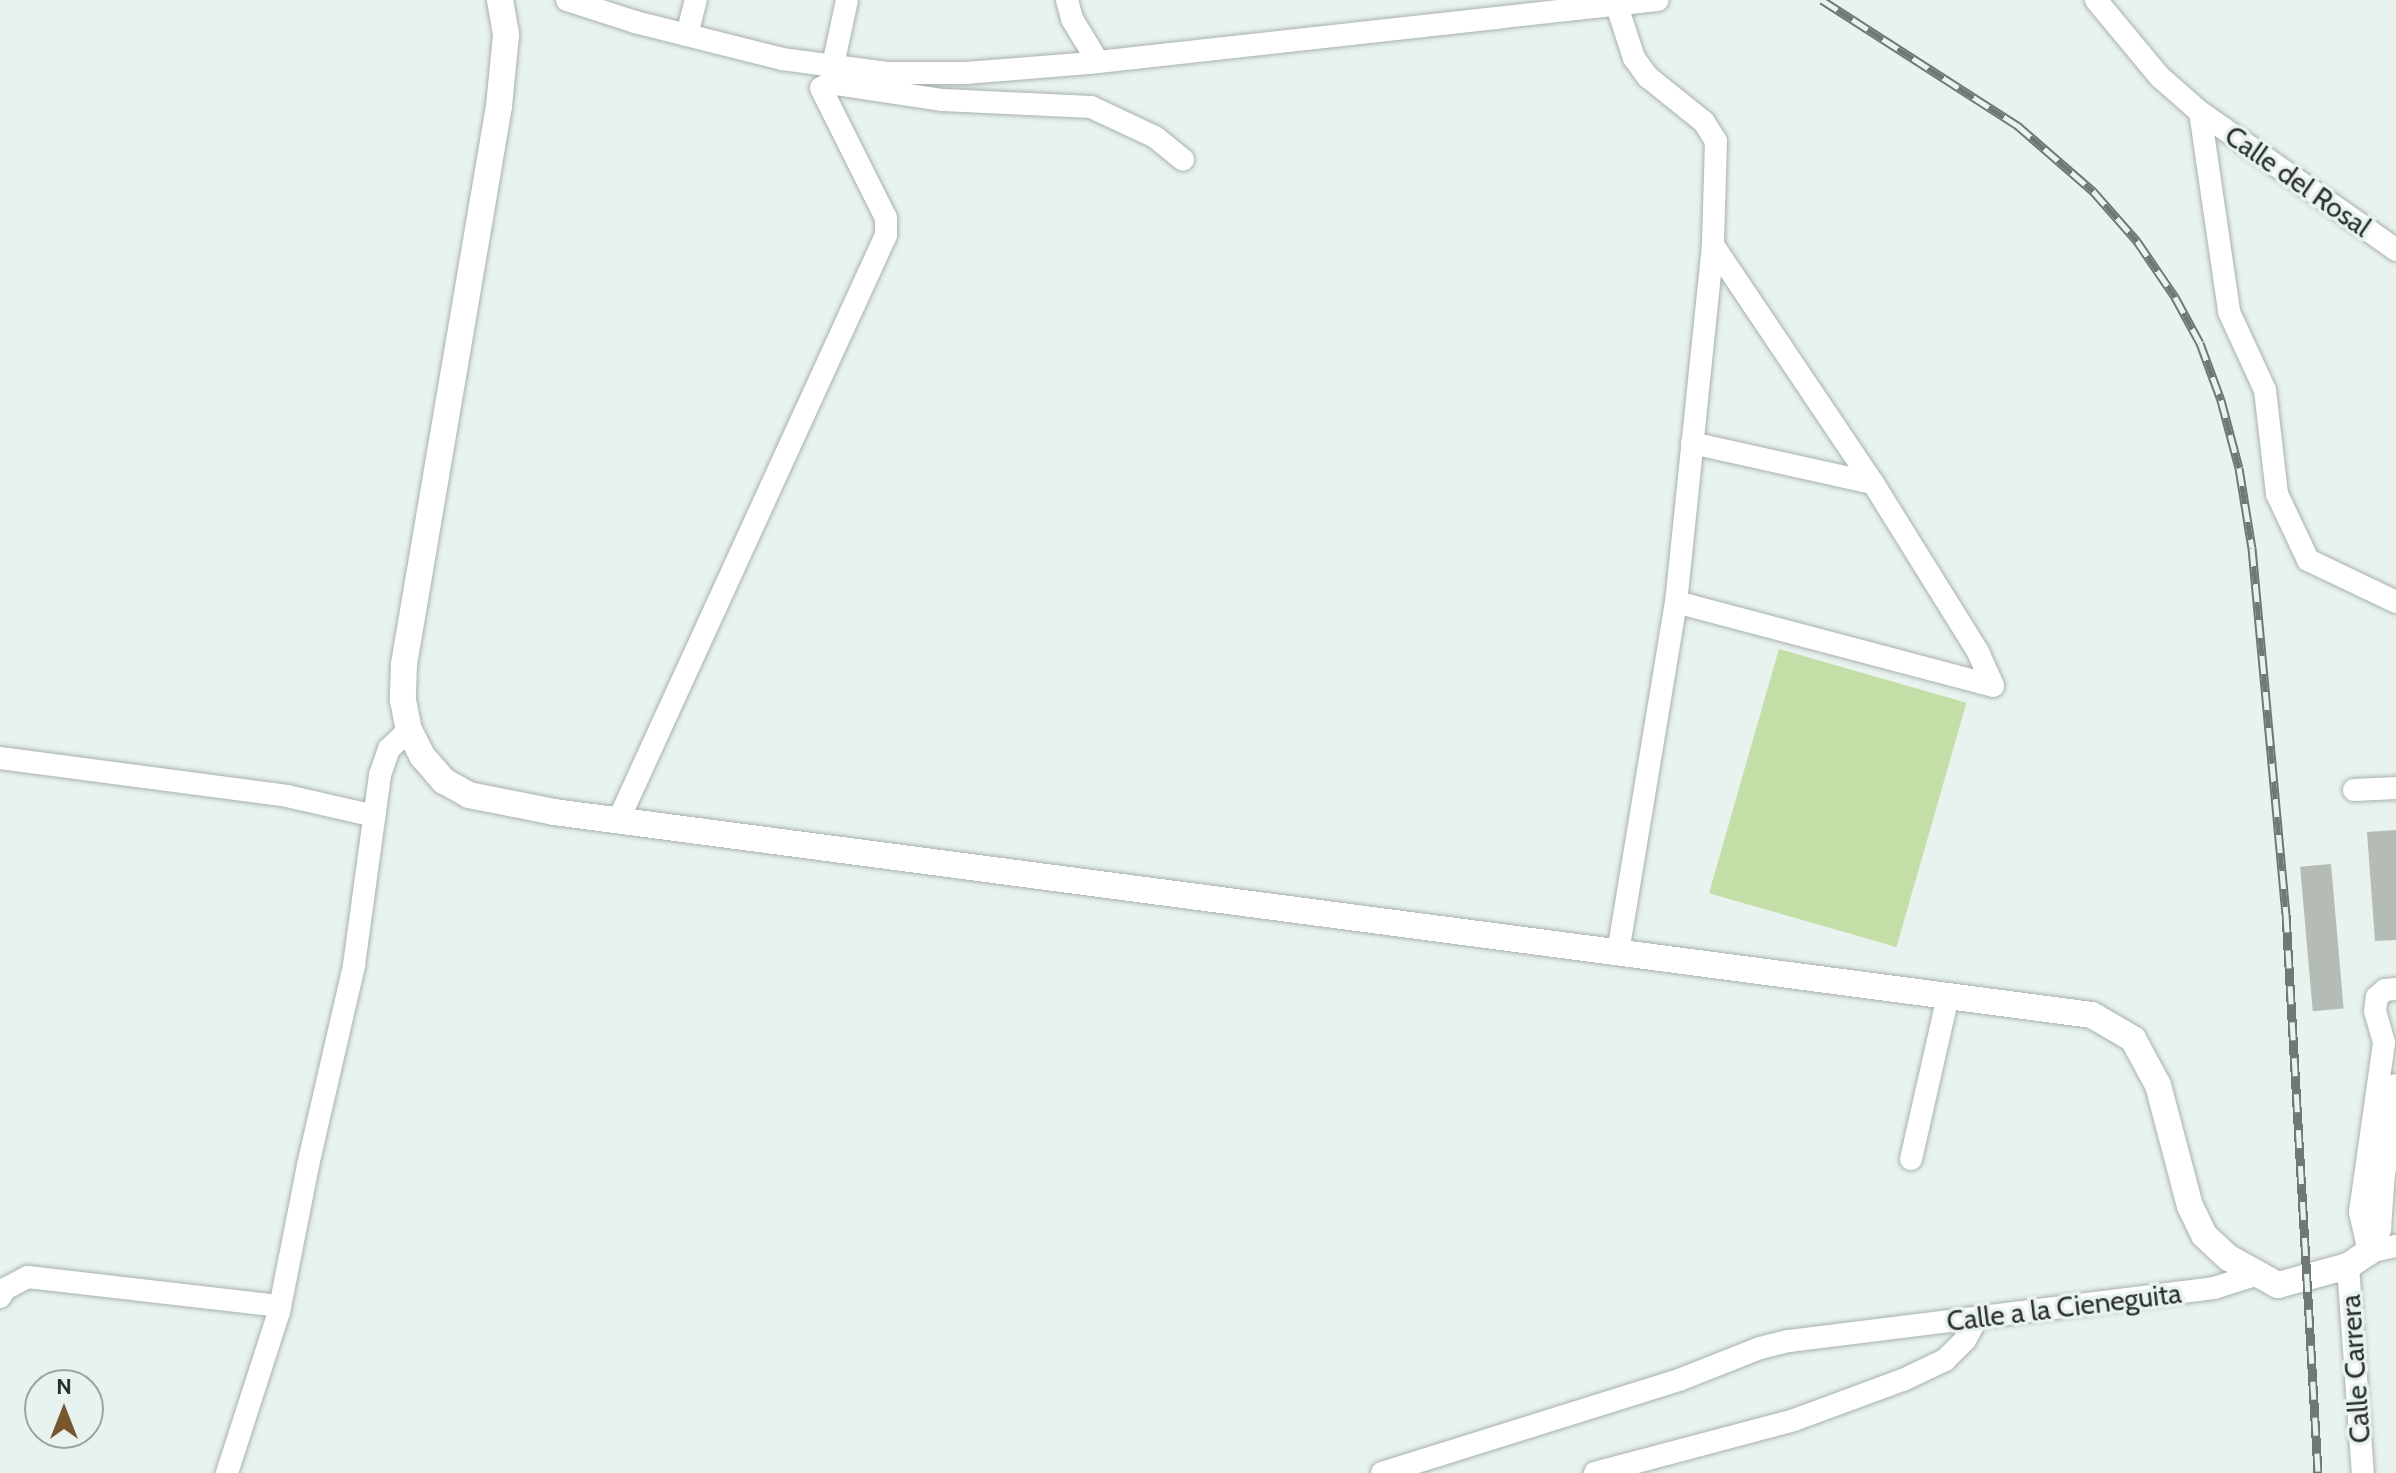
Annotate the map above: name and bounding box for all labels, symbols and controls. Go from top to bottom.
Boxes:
street label: Calle del Rosal [2219,118,2377,244]
street label: Calle a la Cieneguita [1945,1276,2183,1338]
street label: Calle Carrera [2333,1294,2377,1444]
north arrow [24,1369,104,1449]
text: N [56,1373,72,1400]

